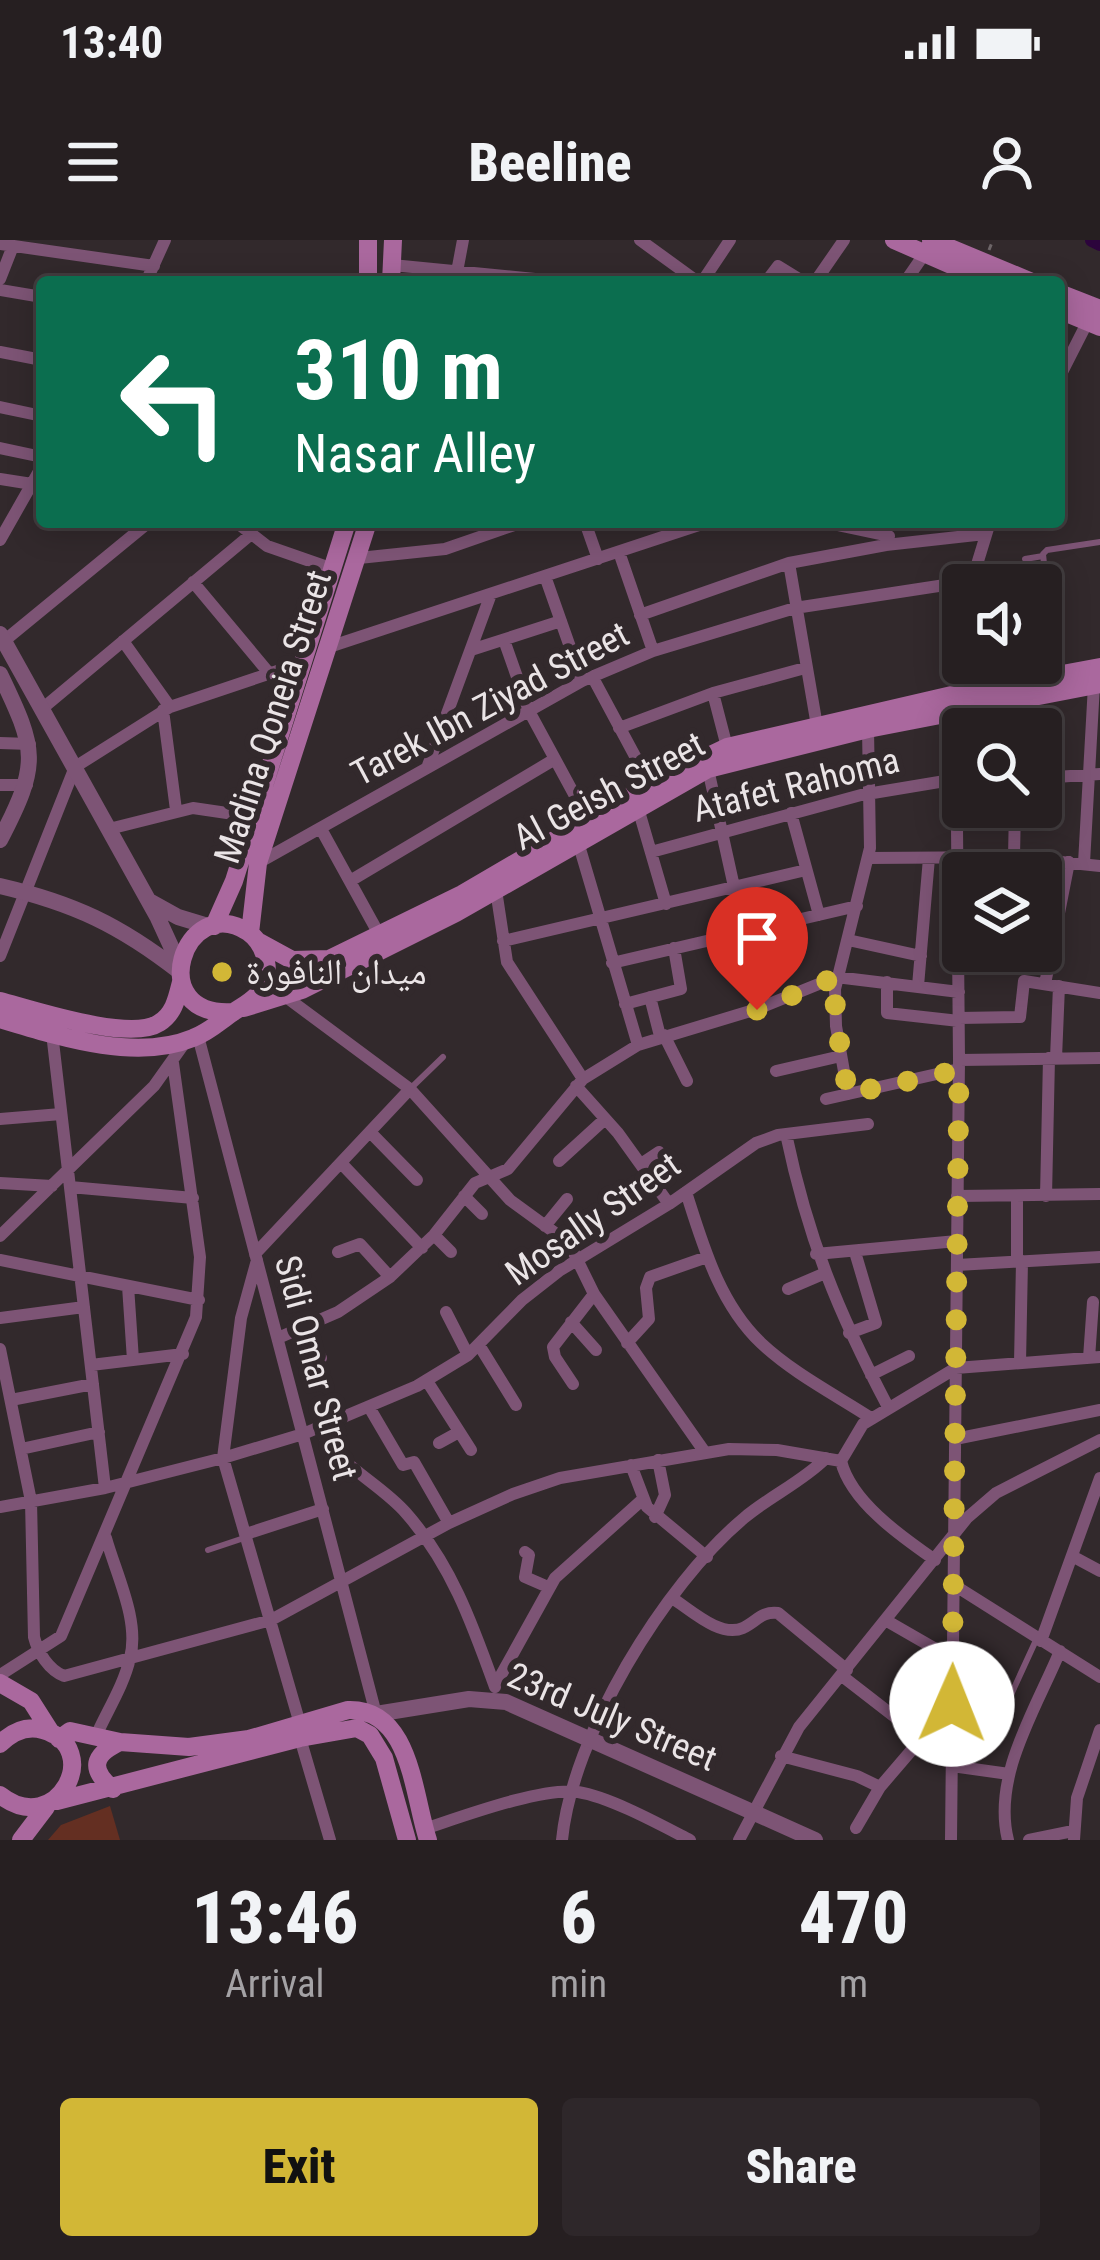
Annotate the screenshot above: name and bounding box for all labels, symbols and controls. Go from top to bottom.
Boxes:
text: 13:40 [60,16,163,69]
icon: menu [60,129,126,195]
icon: person [974,129,1040,195]
text: Beeline [469,131,631,194]
text: 310 m [294,321,503,420]
icon: left [96,324,252,480]
text: Nasar Alley [294,422,536,485]
map controls [942,564,1062,972]
button: sound [942,564,1062,684]
street label: Madina Qoneia Street [206,565,340,869]
street label: Tarek Ibn Ziyad Street [344,613,636,795]
button: search [942,708,1062,828]
street label: Al Geish Street [506,723,712,859]
street label: Atafet Rahoma [688,739,904,831]
button: layers [942,852,1062,972]
pin [706,887,808,1010]
icon: arrive [724,905,790,971]
place label: ميدان النافورة [246,951,427,993]
marker: ميدان النافورة [209,959,235,985]
street label: Mosally Street [498,1144,688,1294]
street label: Sidi Omar Street [266,1251,366,1485]
position arrow [889,1641,1015,1767]
street label: 23rd July Street [501,1654,723,1780]
text: 13:46 [192,1876,358,1961]
text: 6 [560,1876,597,1961]
text: 470 [799,1876,908,1961]
text: Arrival [225,1961,325,2007]
text: min [550,1961,607,2007]
text: m [839,1961,868,2007]
button: Exit [60,2098,538,2236]
button: Share [562,2098,1040,2236]

